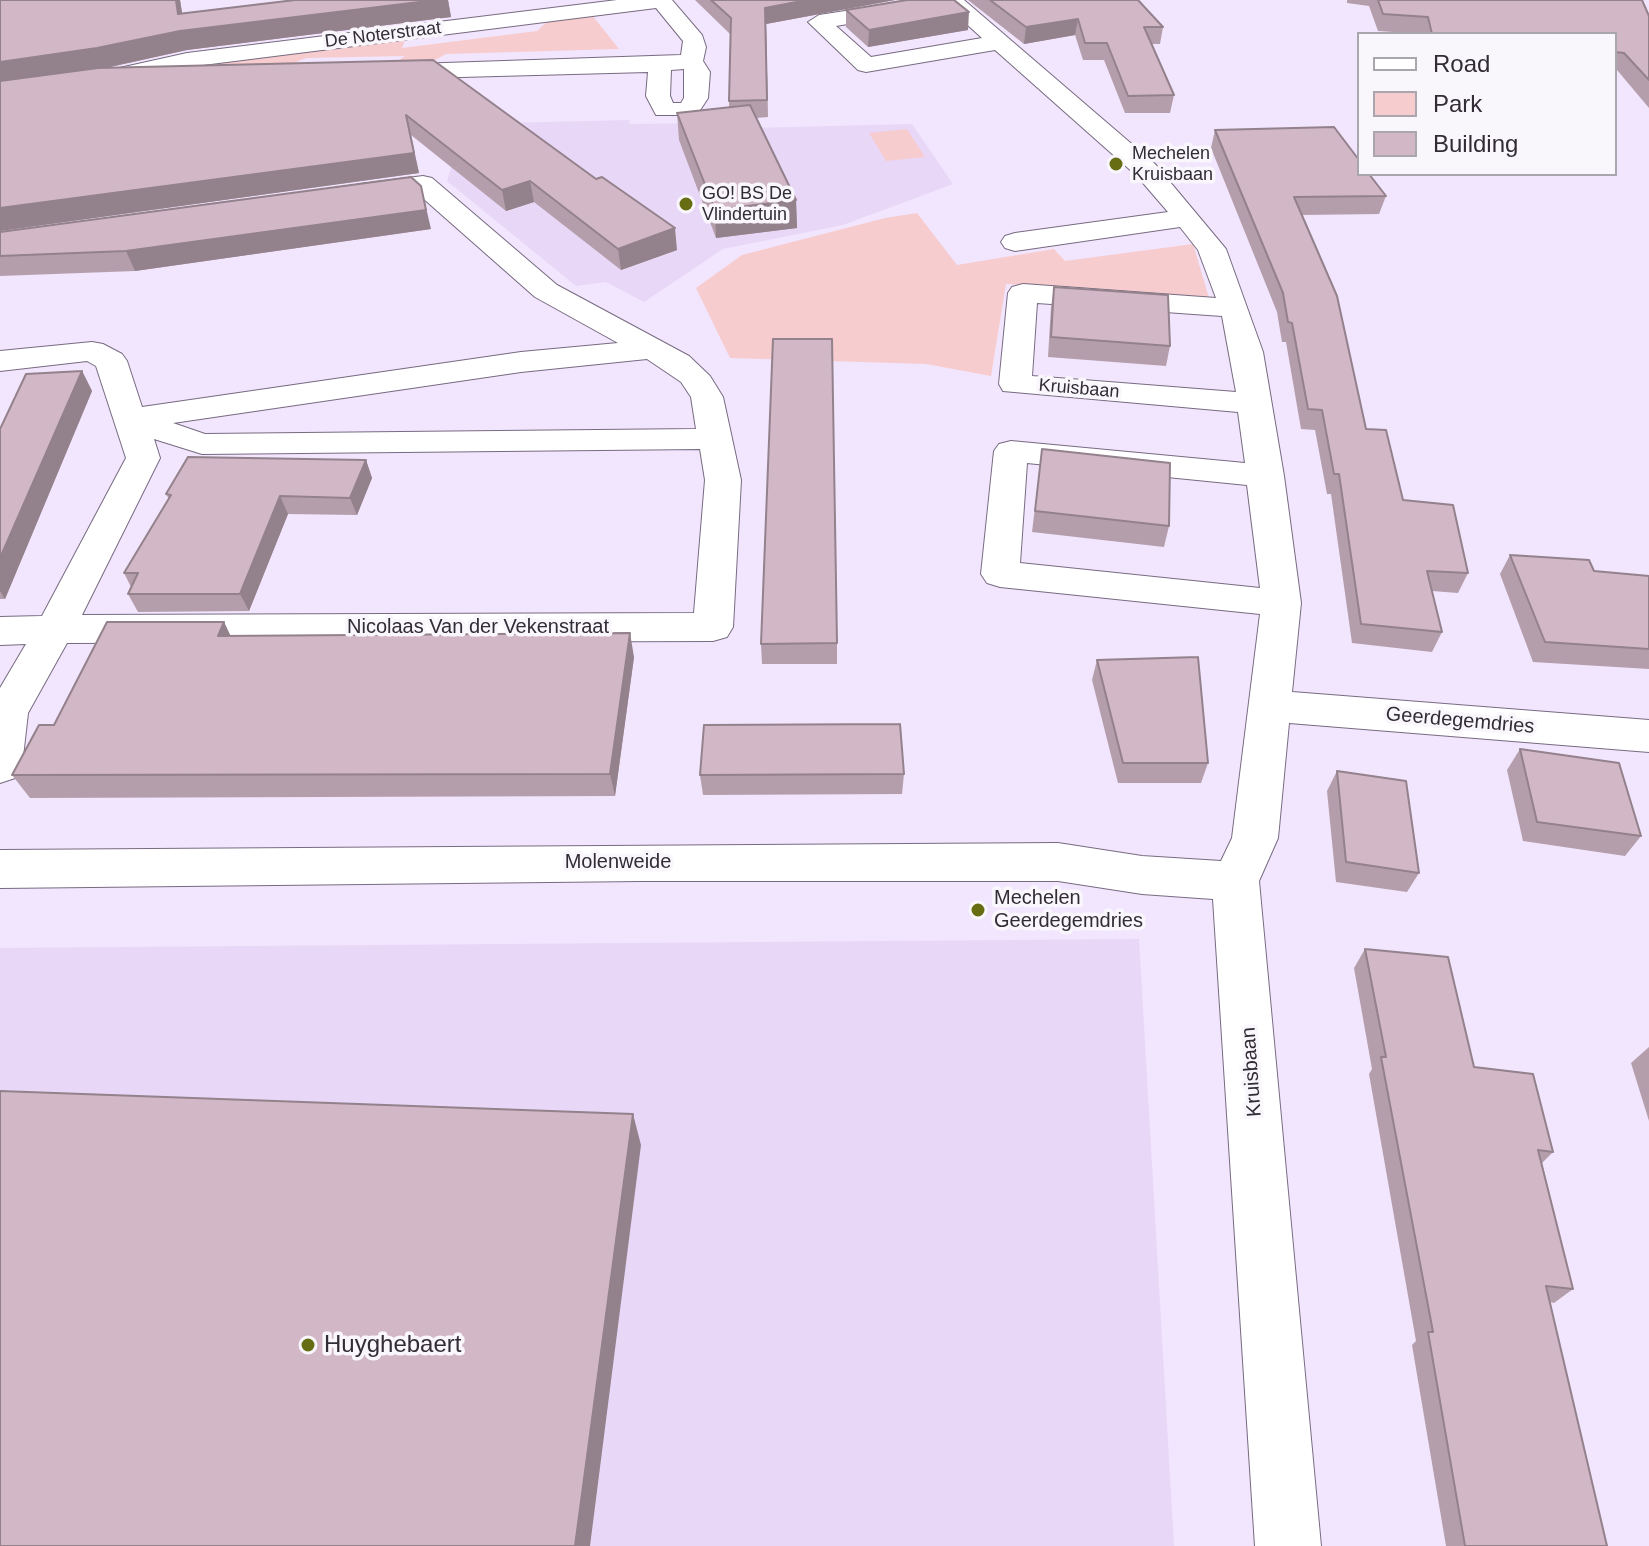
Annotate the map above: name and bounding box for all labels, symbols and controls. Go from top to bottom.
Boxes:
street label: De Noterstraat [324,17,442,53]
legend [1357,32,1617,176]
text: Road [1433,50,1490,77]
text: Park [1433,90,1482,117]
text: Building [1433,130,1518,157]
place label: Mechelen Kruisbaan [1132,143,1213,186]
marker: Mechelen Kruisbaan [1107,155,1125,173]
place label: GO! BS De Vlindertuin [702,183,792,226]
marker: GO! BS De Vlindertuin [677,195,695,213]
street label: Kruisbaan [1038,375,1120,403]
street label: Nicolaas Van der Vekenstraat [347,615,609,639]
street label: Geerdegemdries [1385,703,1535,739]
street label: Molenweide [565,850,671,874]
place label: Mechelen Geerdegemdries [994,886,1143,933]
marker: Mechelen Geerdegemdries [969,901,987,919]
street label: Kruisbaan [1237,1026,1267,1118]
place label: Huyghebaert [324,1331,461,1359]
marker: Huyghebaert [299,1336,317,1354]

